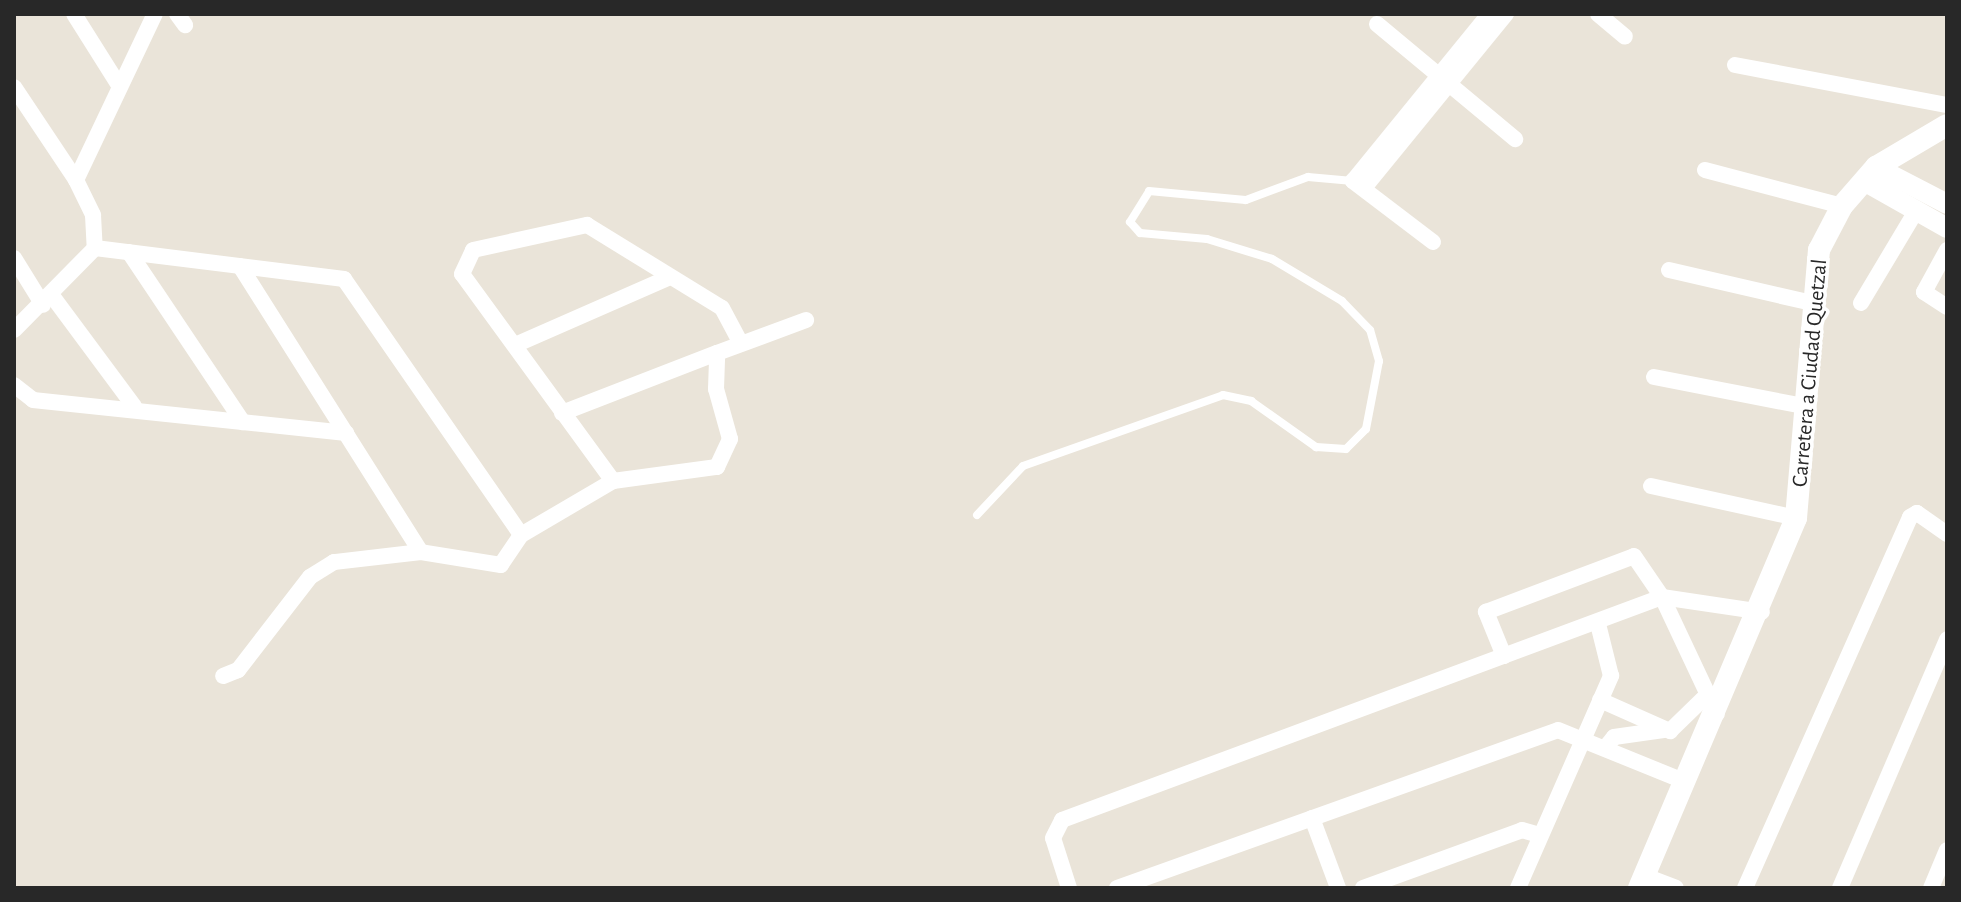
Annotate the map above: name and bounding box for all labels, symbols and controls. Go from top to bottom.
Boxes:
street label: Carretera a Ciudad Quetzal [1787,258,1833,488]

